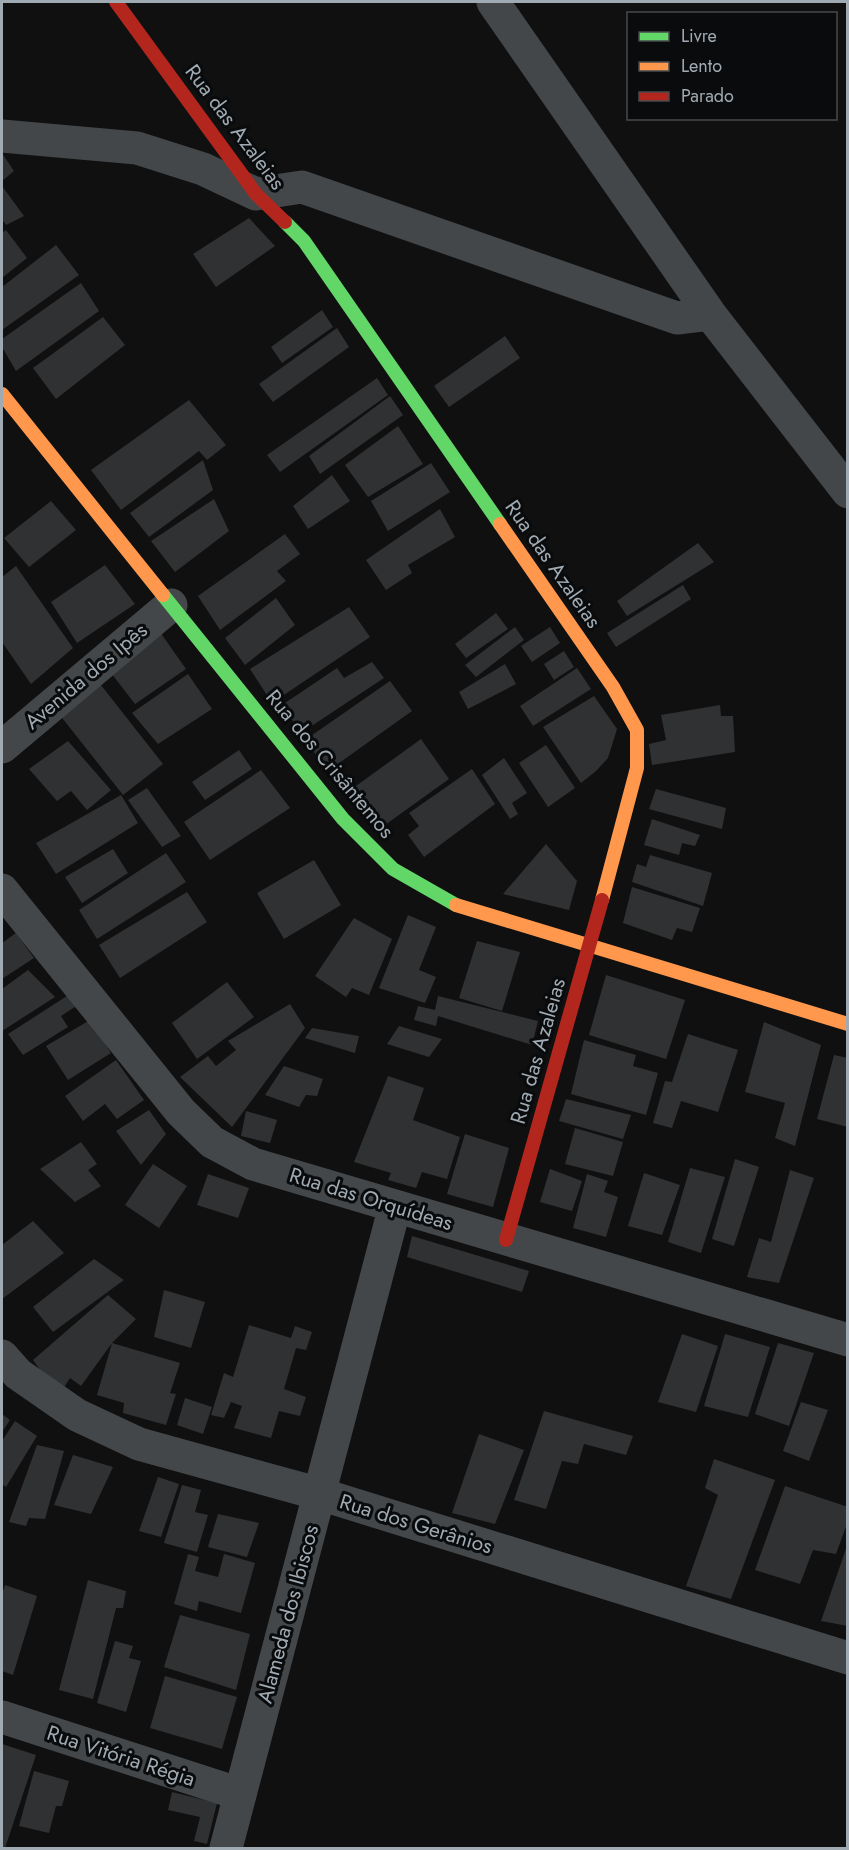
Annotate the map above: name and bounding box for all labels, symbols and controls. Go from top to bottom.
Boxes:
legend [627,12,837,120]
text: Livre [681,23,717,49]
text: Lento [681,53,722,79]
street label: Rua das Azaleias [178,58,292,196]
text: Parado [681,83,734,109]
street label: Rua das Azaleias [498,494,608,634]
street label: Avenida dos Ipês [18,616,154,736]
street label: Rua dos Crisântemos [259,683,401,845]
street label: Rua das Azaleias [503,975,573,1127]
street label: Rua das Orquídeas [286,1160,456,1238]
street label: Rua dos Gerânios [336,1487,496,1561]
street label: Alameda dos Ibiscos [250,1521,326,1707]
street label: Rua Vitória Régia [43,1718,199,1794]

